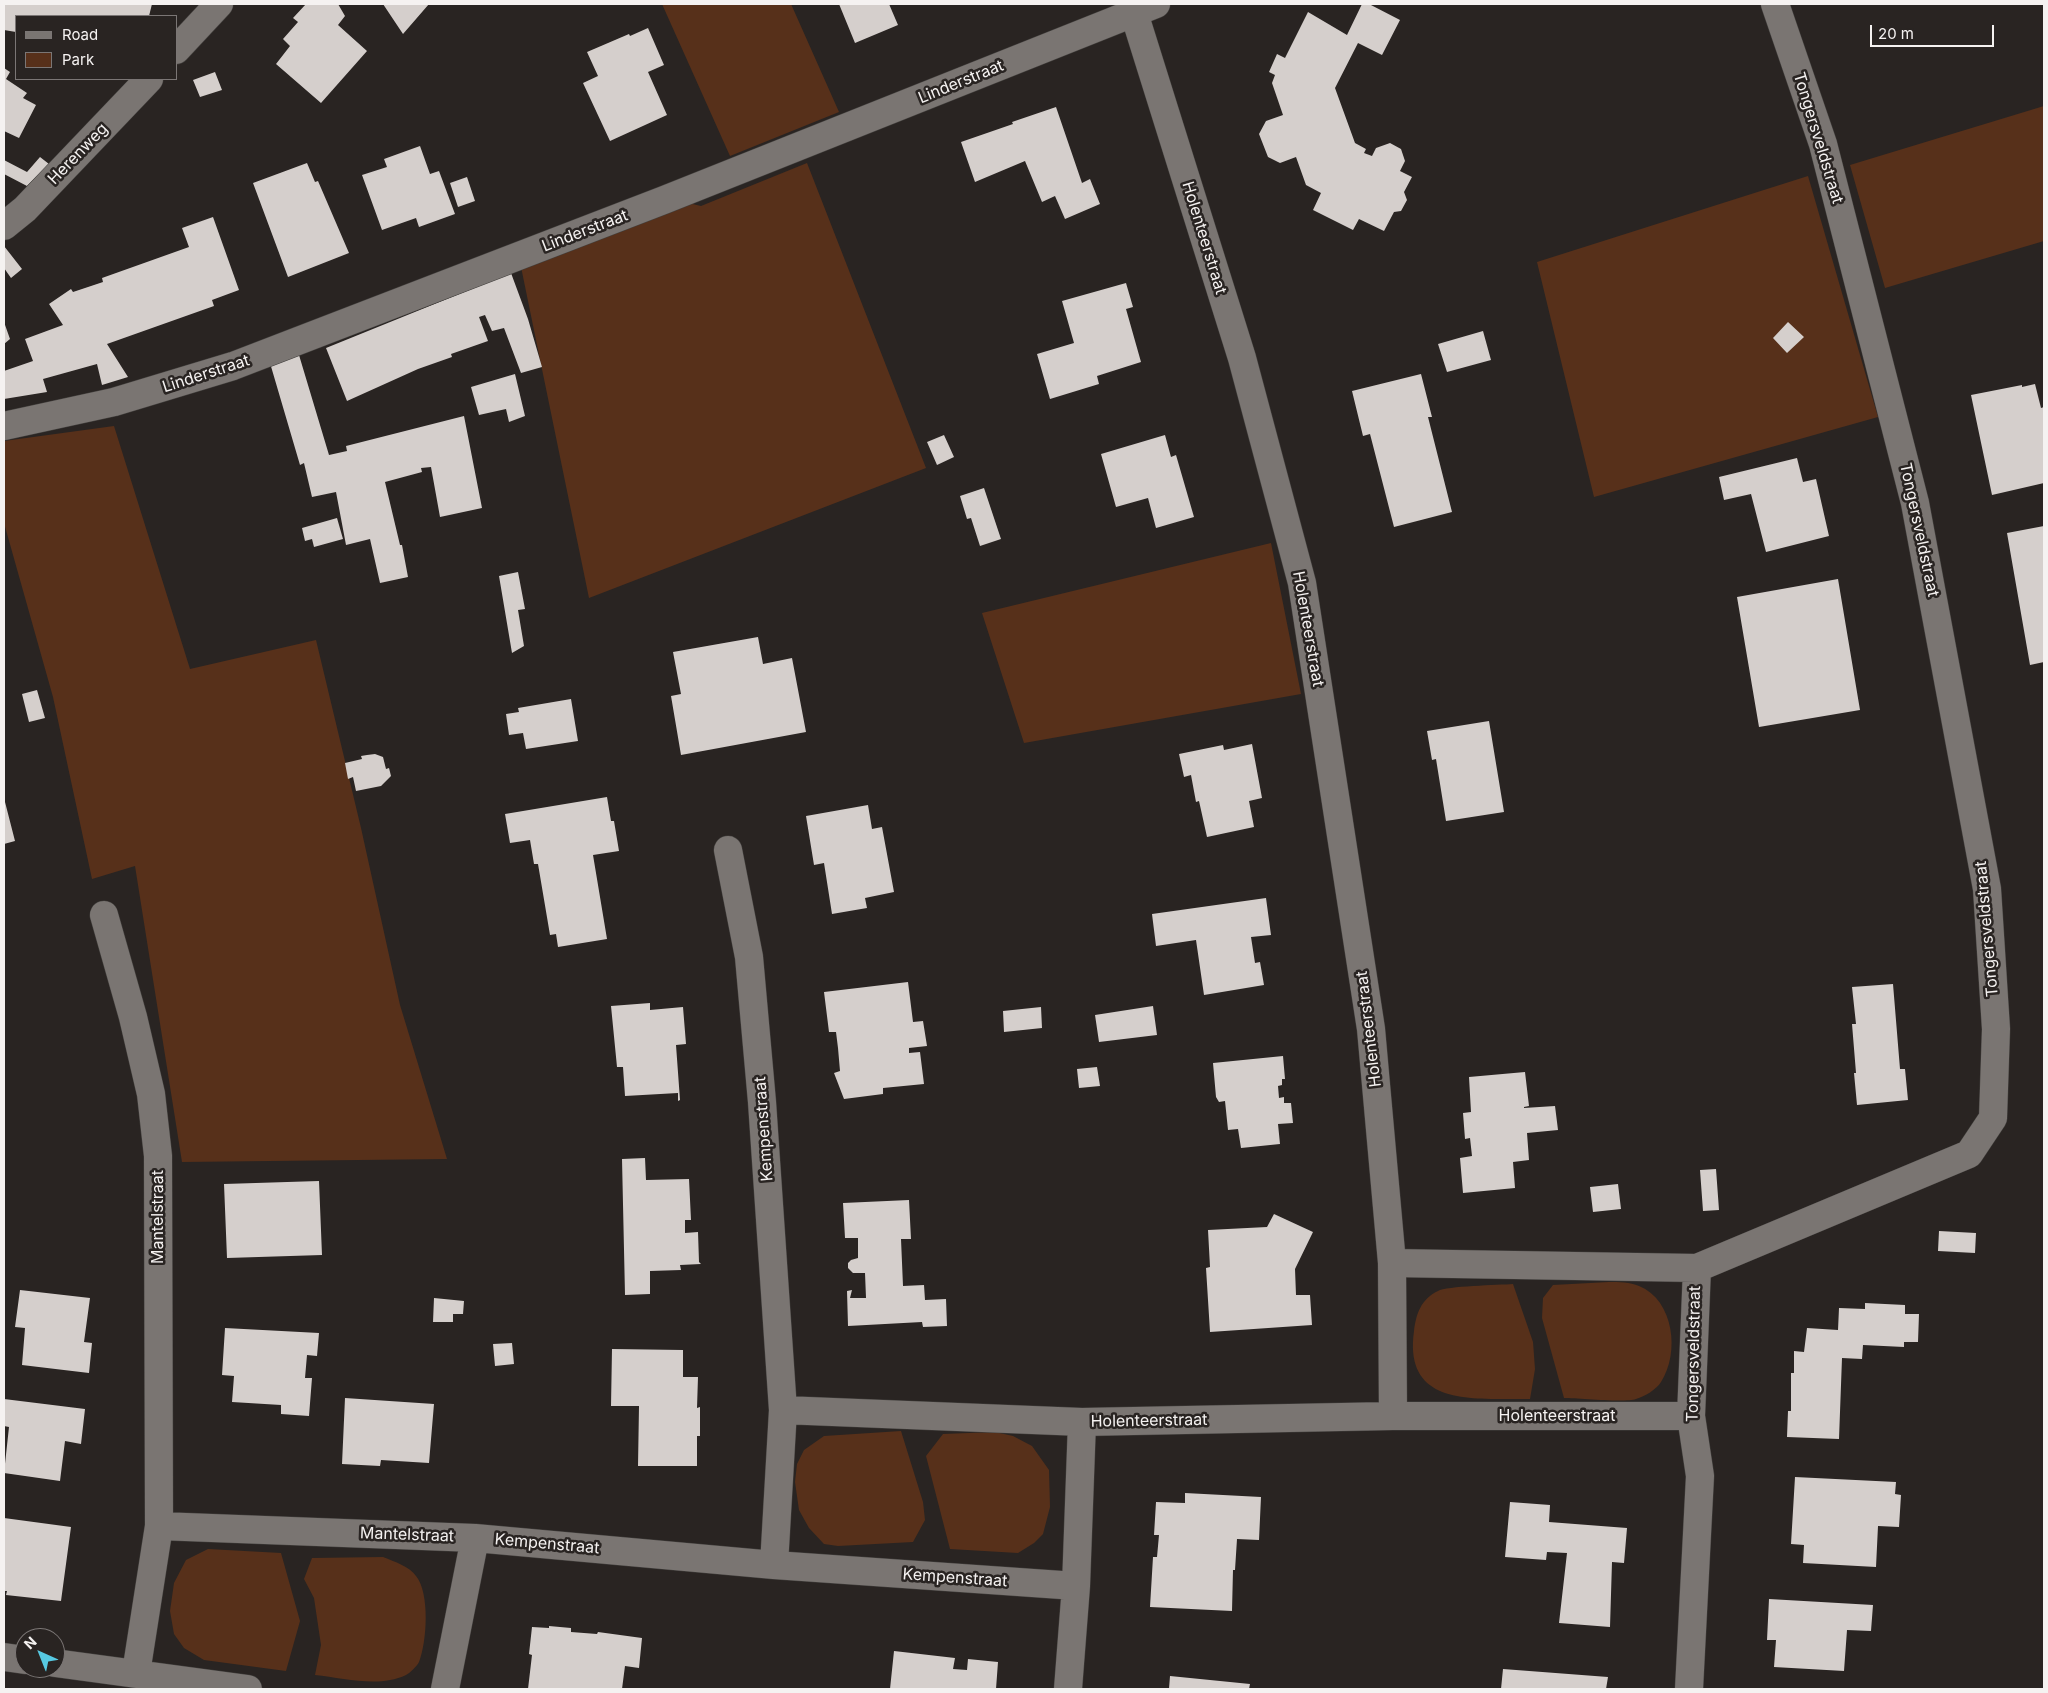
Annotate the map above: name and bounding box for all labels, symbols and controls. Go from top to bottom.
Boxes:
legend [15,15,178,80]
scale bar [1873,15,1997,47]
text: 20 m [1878,24,1914,43]
text: Road [62,25,98,44]
text: Park [62,50,94,69]
street label: Linderstraat [915,56,1007,108]
street label: Tongersveldstraat [1789,70,1847,206]
street label: Herenweg [44,119,112,189]
street label: Holenteerstraat [1178,179,1230,297]
street label: Linderstraat [539,206,631,256]
street label: Linderstraat [160,351,252,397]
street label: Tongersveldstraat [1895,461,1943,599]
street label: Holenteerstraat [1288,570,1328,688]
street label: Tongersveldstraat [1971,860,2003,998]
street label: Holenteerstraat [1352,970,1386,1088]
street label: Kempenstraat [751,1076,777,1182]
street label: Mantelstraat [148,1170,168,1264]
street label: Tongersveldstraat [1683,1286,1705,1422]
street label: Holenteerstraat [1499,1406,1615,1426]
street label: Holenteerstraat [1090,1410,1208,1432]
street label: Mantelstraat [360,1524,454,1546]
street label: Kempenstraat [494,1530,600,1558]
street label: Kempenstraat [902,1565,1008,1591]
north arrow [15,1628,65,1678]
text: N [20,1633,40,1652]

